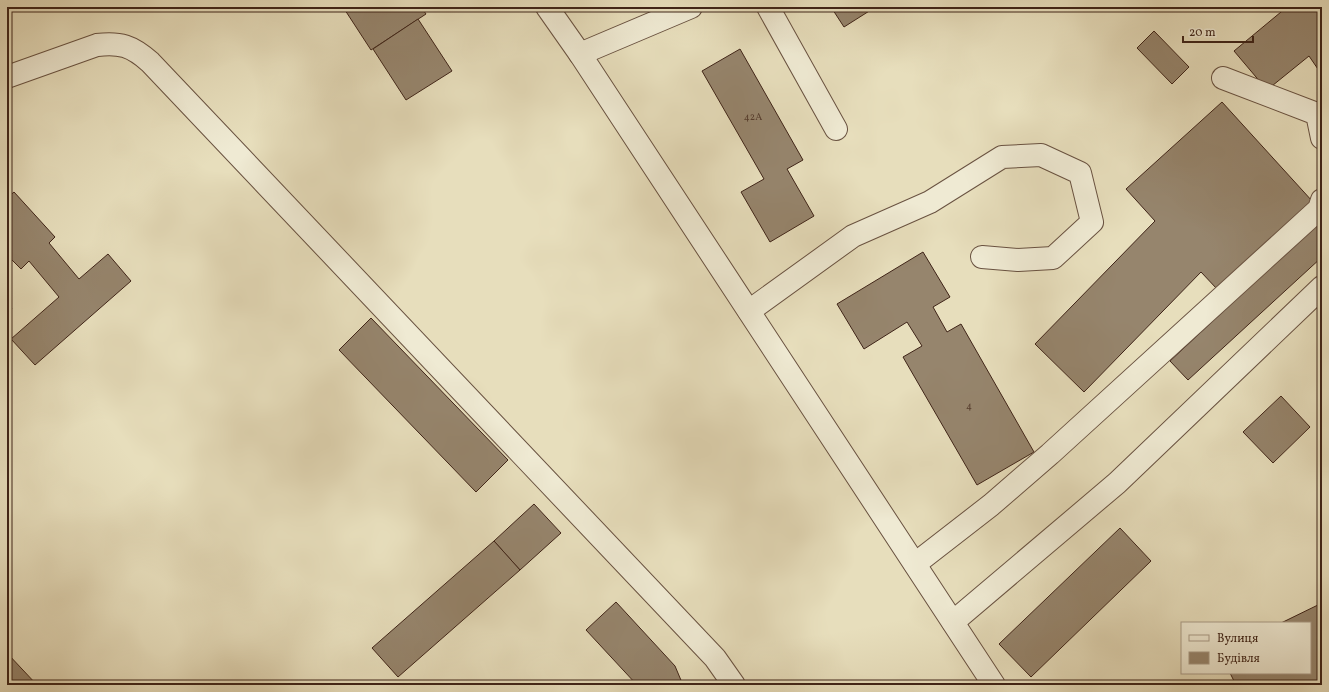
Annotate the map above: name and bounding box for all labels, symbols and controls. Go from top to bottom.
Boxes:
scale bar [1183,18,1253,44]
text: 20 m [1189,25,1216,41]
house number: 42А [744,110,762,124]
house number: 4 [966,399,972,413]
legend [1181,622,1311,674]
text: Вулиця [1217,631,1258,647]
text: Будівля [1217,651,1260,667]

